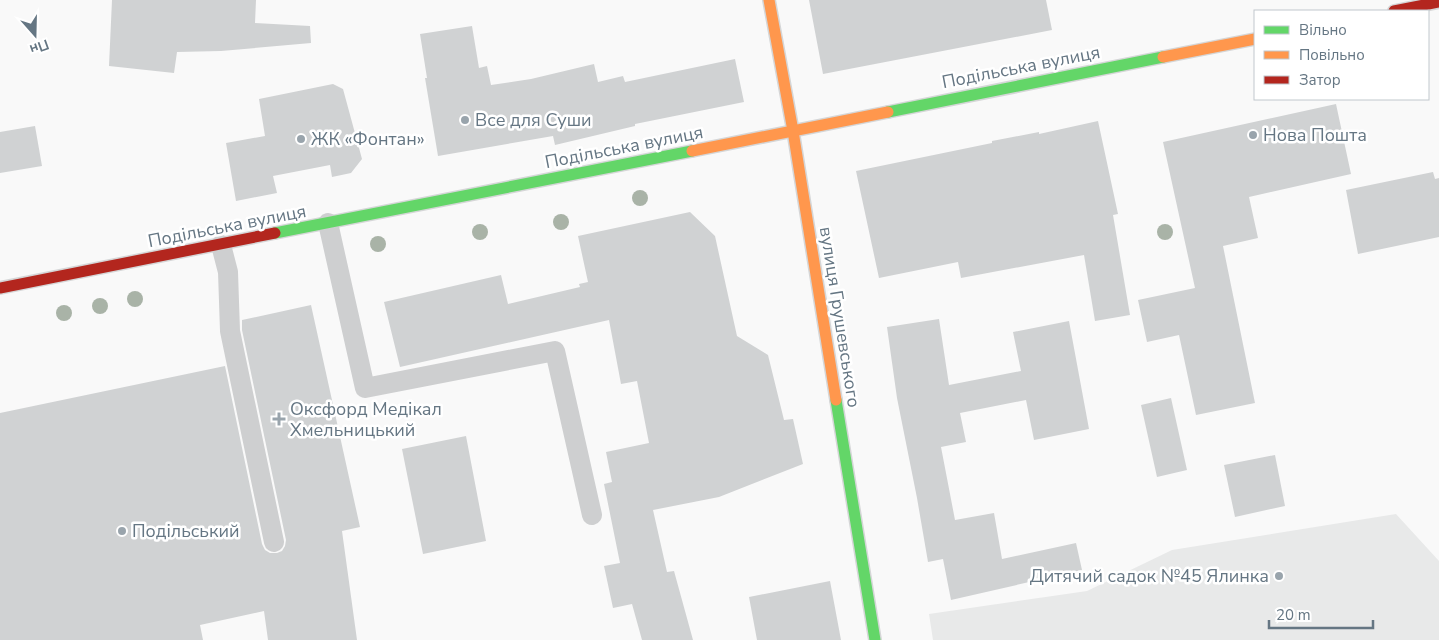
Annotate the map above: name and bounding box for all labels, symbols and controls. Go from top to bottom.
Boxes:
north arrow [10,10,60,60]
legend [1254,10,1429,100]
text: Вільно [1299,20,1347,40]
text: Пн [27,35,52,59]
street label: Подільська вулиця [940,40,1102,94]
text: Повільно [1299,45,1365,65]
text: Затор [1299,70,1341,90]
place label: Все для Суши [475,108,592,132]
marker: Все для Суши [459,114,471,126]
street label: Подільська вулиця [543,120,705,174]
place label: Нова Пошта [1263,123,1367,147]
place label: ЖК «Фонтан» [311,127,425,151]
marker: Нова Пошта [1247,129,1259,141]
marker: ЖК «Фонтан» [295,133,307,145]
street label: Подільська вулиця [146,199,308,253]
street label: вулиця Грушевського [814,225,866,409]
place label: Оксфорд Медікал Хмельницький [290,397,442,442]
marker: Оксфорд Медікал Хмельницький [272,412,286,426]
place label: Подільський [132,519,239,543]
marker: Подільський [116,525,128,537]
place label: Дитячий садок №45 Ялинка [1030,564,1269,588]
marker: Дитячий садок №45 Ялинка [1273,570,1285,582]
scale bar [1269,598,1373,630]
text: 20 m [1276,605,1311,625]

